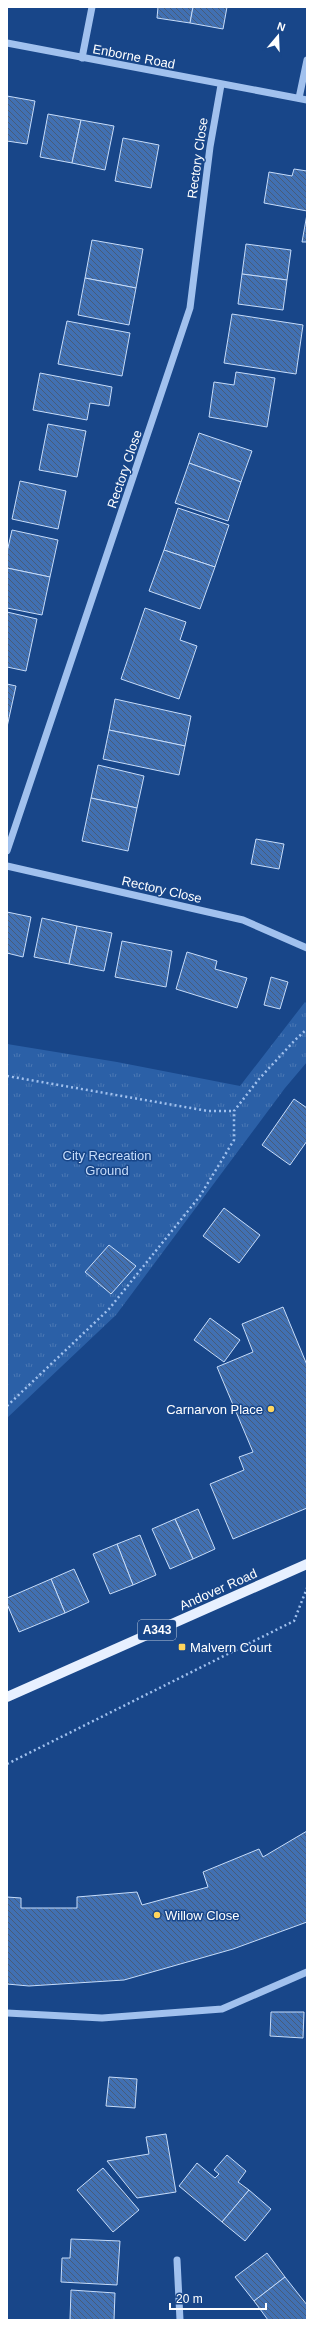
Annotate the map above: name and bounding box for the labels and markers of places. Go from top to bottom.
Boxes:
place label: Carnarvon Place [166,1402,263,1417]
marker: Carnarvon Place [266,1404,276,1414]
place label: Malvern Court [190,1640,272,1655]
marker: Malvern Court [177,1642,187,1652]
place label: Willow Close [165,1908,239,1923]
marker: Willow Close [152,1910,162,1920]

